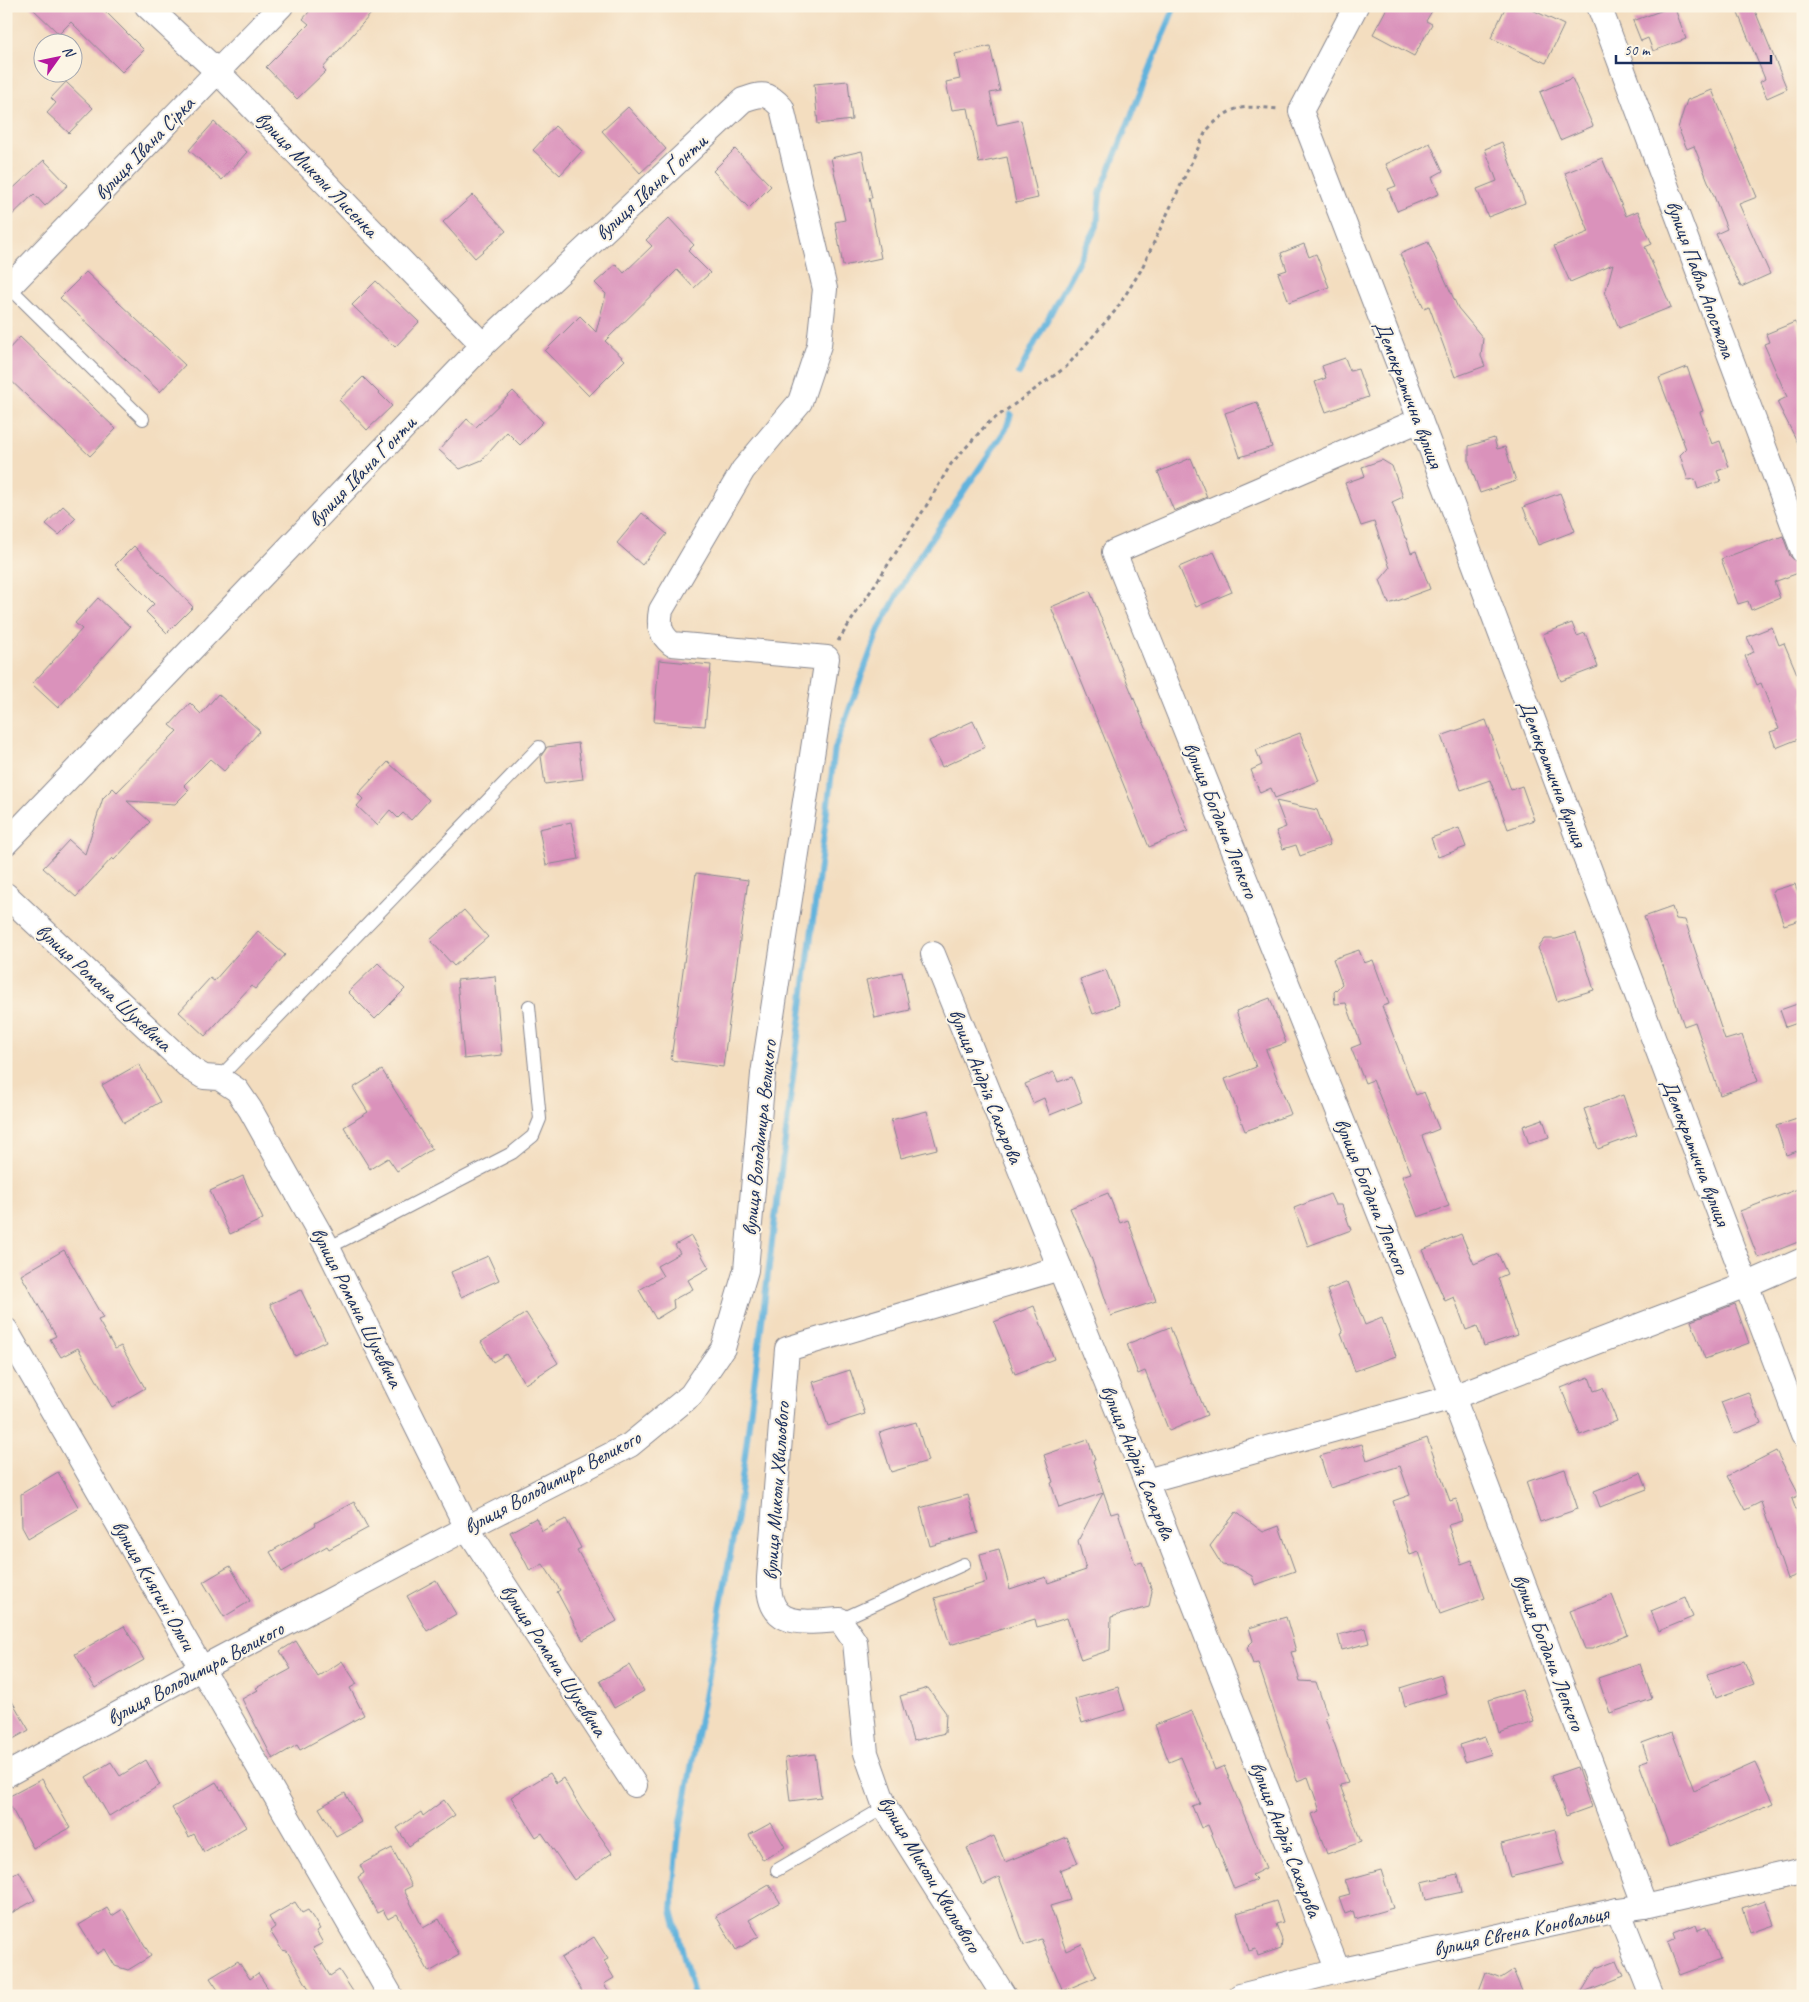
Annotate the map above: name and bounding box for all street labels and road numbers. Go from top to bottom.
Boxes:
street label: вулиця Івана Сірка [88,89,201,205]
street label: вулиця Миколи Лисенка [250,105,386,244]
street label: вулиця Івана Ґонти [589,127,714,246]
street label: вулиця Павла Апостола [1660,197,1742,363]
street label: Демократична вулиця [1369,317,1450,473]
street label: вулиця Івана Ґонти [302,409,423,532]
street label: Демократична вулиця [1513,696,1594,852]
street label: вулиця Богдана Лепкого [1178,738,1265,903]
street label: вулиця Романа Шухевича [31,917,179,1058]
street label: вулиця Андрія Сахарова [943,1005,1029,1169]
street label: вулиця Володимира Великого [736,1037,782,1237]
street label: Демократична вулиця [1656,1075,1737,1231]
street label: вулиця Богдана Лепкого [1329,1114,1416,1279]
street label: вулиця Романа Шухевича [305,1222,409,1393]
street label: вулиця Андрія Сахарова [1095,1381,1181,1545]
street label: вулиця Миколи Хвильового [757,1399,795,1581]
street label: вулиця Володимира Великого [459,1424,646,1540]
street label: вулиця Княгині Ольги [106,1515,202,1656]
street label: вулиця Богдана Лепкого [1507,1570,1592,1736]
street label: вулиця Романа Шухевича [495,1579,614,1743]
street label: вулиця Володимира Великого [102,1615,289,1731]
street label: вулиця Андрія Сахарова [1244,1758,1328,1922]
street label: вулиця Миколи Хвильового [873,1791,988,1959]
street label: вулиця Євгена Коновальця [1431,1899,1613,1962]

